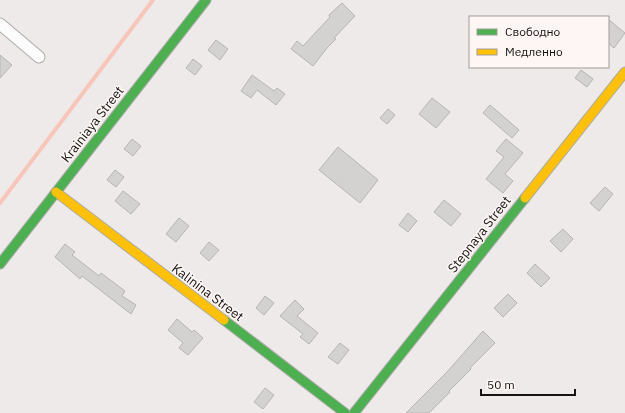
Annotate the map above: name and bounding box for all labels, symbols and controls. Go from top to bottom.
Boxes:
legend [469,16,609,68]
text: Свободно [505,24,561,39]
text: Медленно [505,44,563,59]
street label: Krainiaya Street [57,83,128,166]
street label: Stepnaya Street [444,192,515,276]
street label: Kalinina Street [168,260,247,325]
scale bar [481,371,575,397]
text: 50 m [487,377,515,392]

